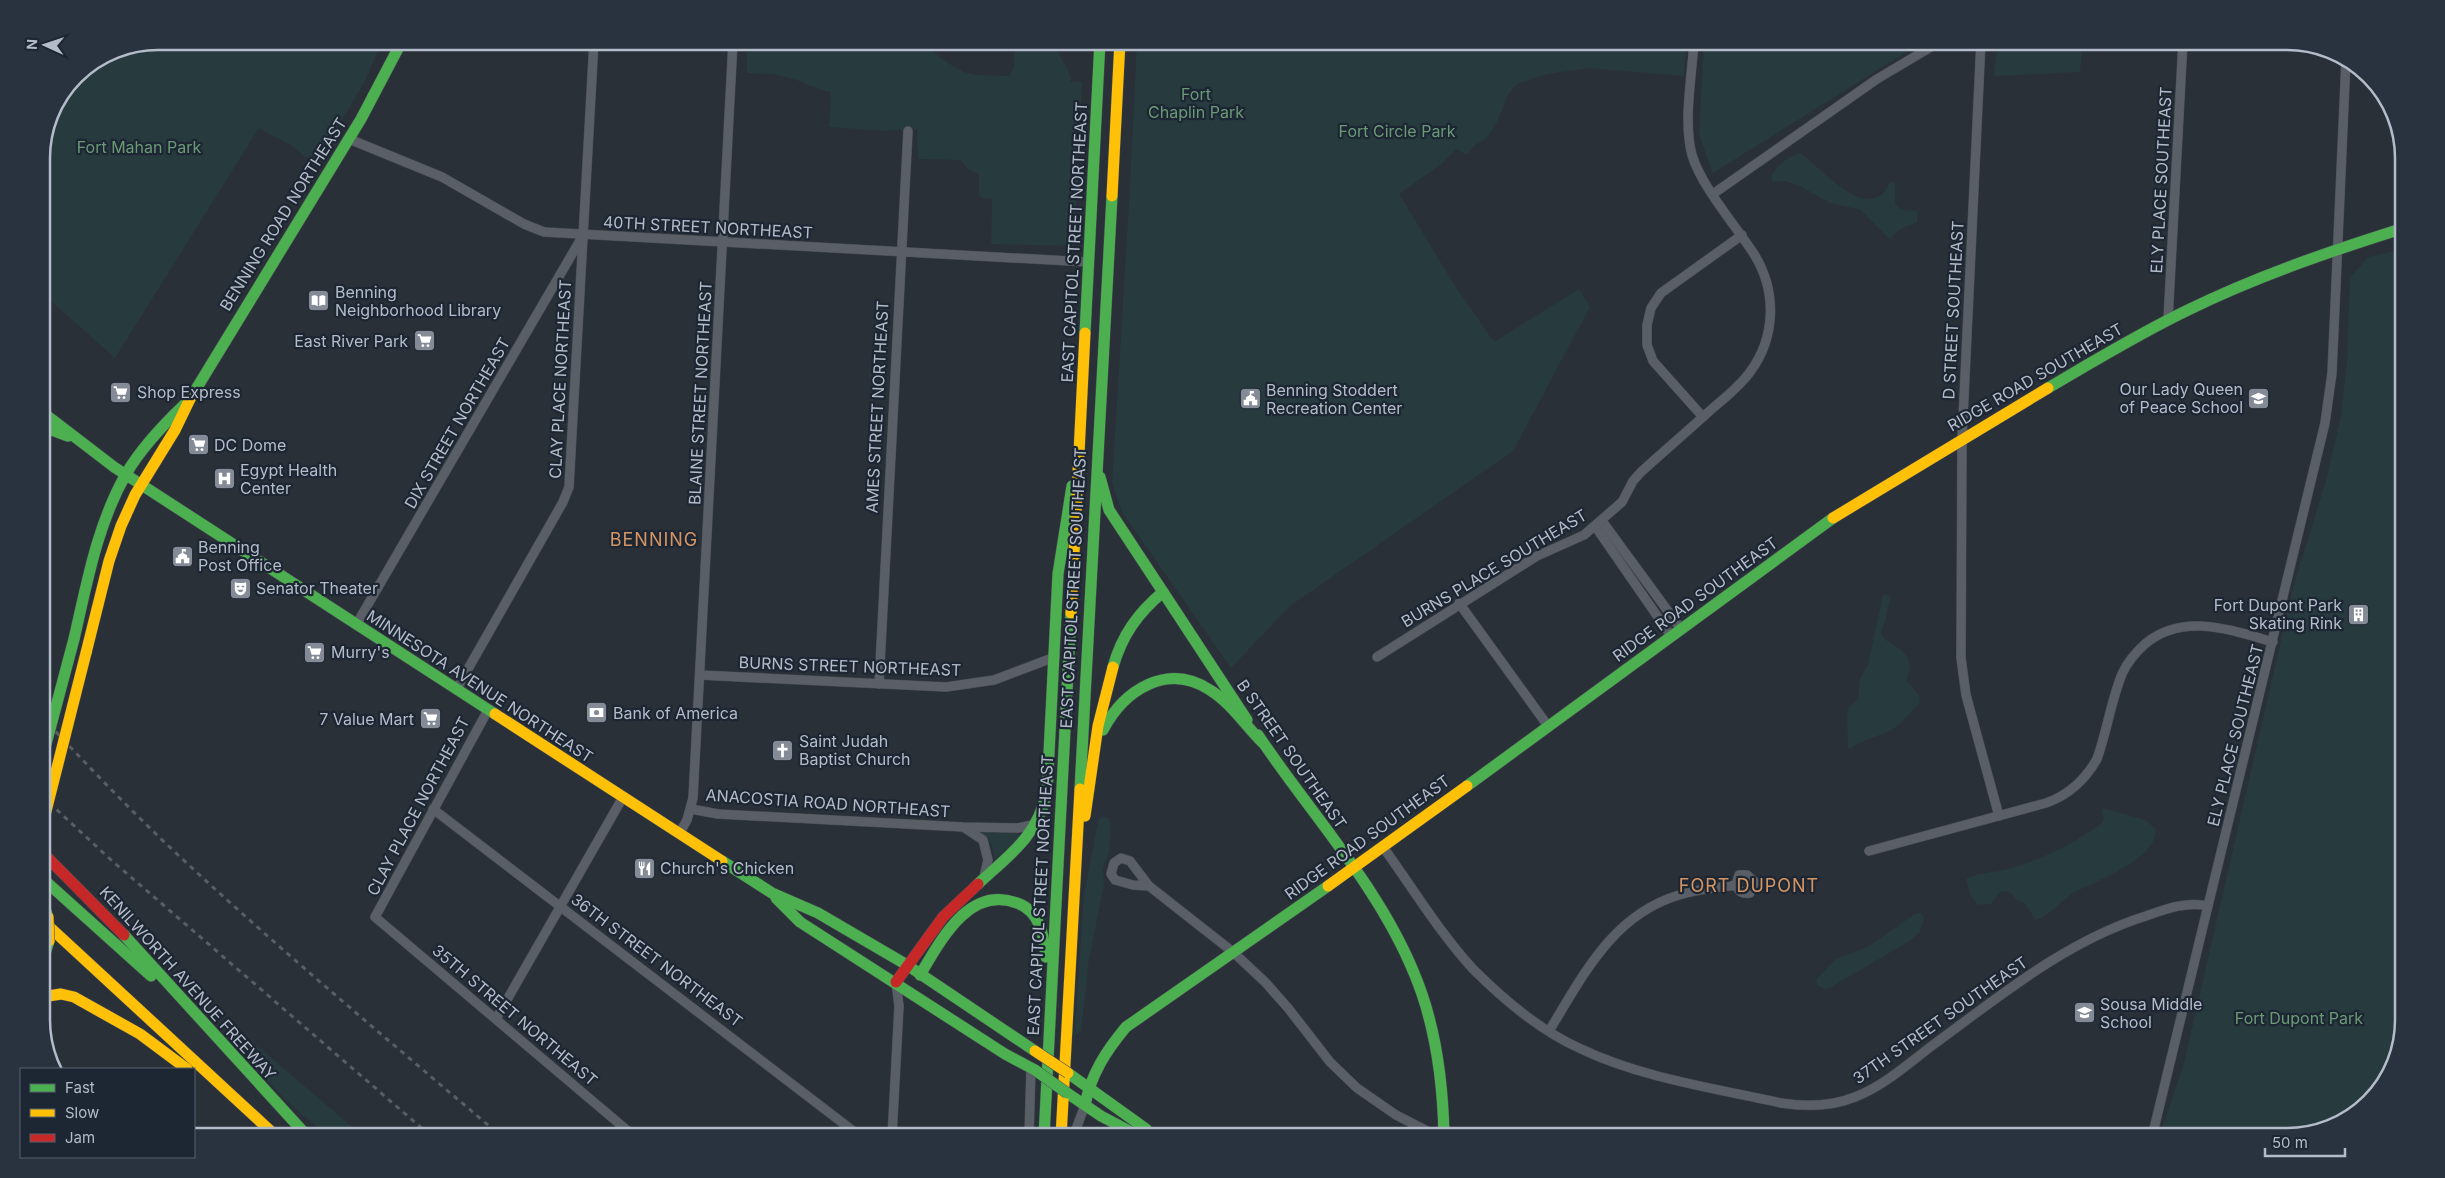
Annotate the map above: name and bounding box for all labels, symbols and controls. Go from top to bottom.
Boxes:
north arrow [20,20,70,70]
text: N [23,39,40,50]
park label: Fort Chaplin Park [1148,84,1244,122]
street label: ELY PLACE SOUTHEAST [2146,86,2176,274]
street label: EAST CAPITOL STREET NORTHEAST [1057,101,1091,383]
street label: BENNING ROAD NORTHEAST [215,114,351,314]
park label: Fort Circle Park [1339,121,1456,141]
park label: Fort Mahan Park [77,137,201,157]
street label: 40TH STREET NORTHEAST [603,212,813,242]
street label: D STREET SOUTHEAST [1938,220,1968,400]
street label: CLAY PLACE NORTHEAST [545,279,575,479]
street label: BLAINE STREET NORTHEAST [684,281,716,505]
place label: Benning Neighborhood Library [335,282,501,320]
library icon: Benning Neighborhood Library [307,289,331,313]
street label: AMES STREET NORTHEAST [861,300,893,514]
street label: RIDGE ROAD SOUTHEAST [1944,319,2126,435]
supermarket icon: East River Park [412,329,436,353]
place label: East River Park [294,331,408,351]
street label: DIX STREET NORTHEAST [400,334,514,512]
place label: Our Lady Queen of Peace School [2119,379,2243,417]
supermarket icon: Shop Express [109,380,133,404]
place label: Benning Stoddert Recreation Center [1266,380,1402,418]
place label: Shop Express [137,382,241,402]
school or university icon: Our Lady Queen of Peace School [2247,386,2271,410]
public building icon: Benning Stoddert Recreation Center [1238,387,1262,411]
supermarket icon: DC Dome [186,433,210,457]
place label: DC Dome [214,435,286,455]
street label: EAST CAPITOL STREET SOUTHEAST [1056,447,1090,729]
place label: Egypt Health Center [240,460,337,498]
hospital icon: Egypt Health Center [212,467,236,491]
street label: BURNS PLACE SOUTHEAST [1398,505,1590,631]
district label: BENNING [610,529,698,550]
street label: RIDGE ROAD SOUTHEAST [1609,532,1781,666]
place label: Benning Post Office [198,537,282,575]
public building icon: Benning Post Office [170,544,194,568]
theatre icon: Senator Theater [228,576,252,600]
place label: Senator Theater [256,578,378,598]
place label: Fort Dupont Park Skating Rink [2214,595,2342,633]
building icon: Fort Dupont Park Skating Rink [2346,602,2370,626]
street label: MINNESOTA AVENUE NORTHEAST [363,605,597,767]
supermarket icon: Murry's [303,640,327,664]
place label: Murry's [331,642,390,662]
street label: ELY PLACE SOUTHEAST [2203,642,2267,828]
street label: BURNS STREET NORTHEAST [738,652,962,680]
street label: B STREET SOUTHEAST [1233,675,1351,833]
bank icon: Bank of America [585,701,609,725]
place label: Bank of America [613,703,738,723]
supermarket icon: 7 Value Mart [418,707,442,731]
place label: 7 Value Mart [319,709,414,729]
street label: CLAY PLACE NORTHEAST [362,713,474,899]
place label: Saint Judah Baptist Church [799,731,911,769]
church icon: Saint Judah Baptist Church [771,738,795,762]
street label: EAST CAPITOL STREET NORTHEAST [1023,754,1057,1036]
street label: RIDGE ROAD SOUTHEAST [1281,770,1453,904]
street label: ANACOSTIA ROAD NORTHEAST [705,784,951,822]
restaurant icon: Church's Chicken [632,856,656,880]
place label: Church's Chicken [660,858,794,878]
district label: FORT DUPONT [1679,875,1819,896]
street label: KENILWORTH AVENUE FREEWAY [96,882,281,1084]
street label: 36TH STREET NORTHEAST [567,889,747,1031]
street label: 35TH STREET NORTHEAST [428,940,602,1090]
street label: 37TH STREET SOUTHEAST [1849,952,2031,1088]
place label: Sousa Middle School [2100,994,2202,1032]
school or university icon: Sousa Middle School [2072,1001,2096,1025]
park label: Fort Dupont Park [2235,1008,2363,1028]
legend [20,1068,195,1158]
text: Fast [65,1078,95,1097]
text: Slow [65,1103,99,1122]
scale bar [2265,1126,2345,1158]
text: Jam [65,1128,95,1147]
text: 50 m [2272,1133,2308,1152]

